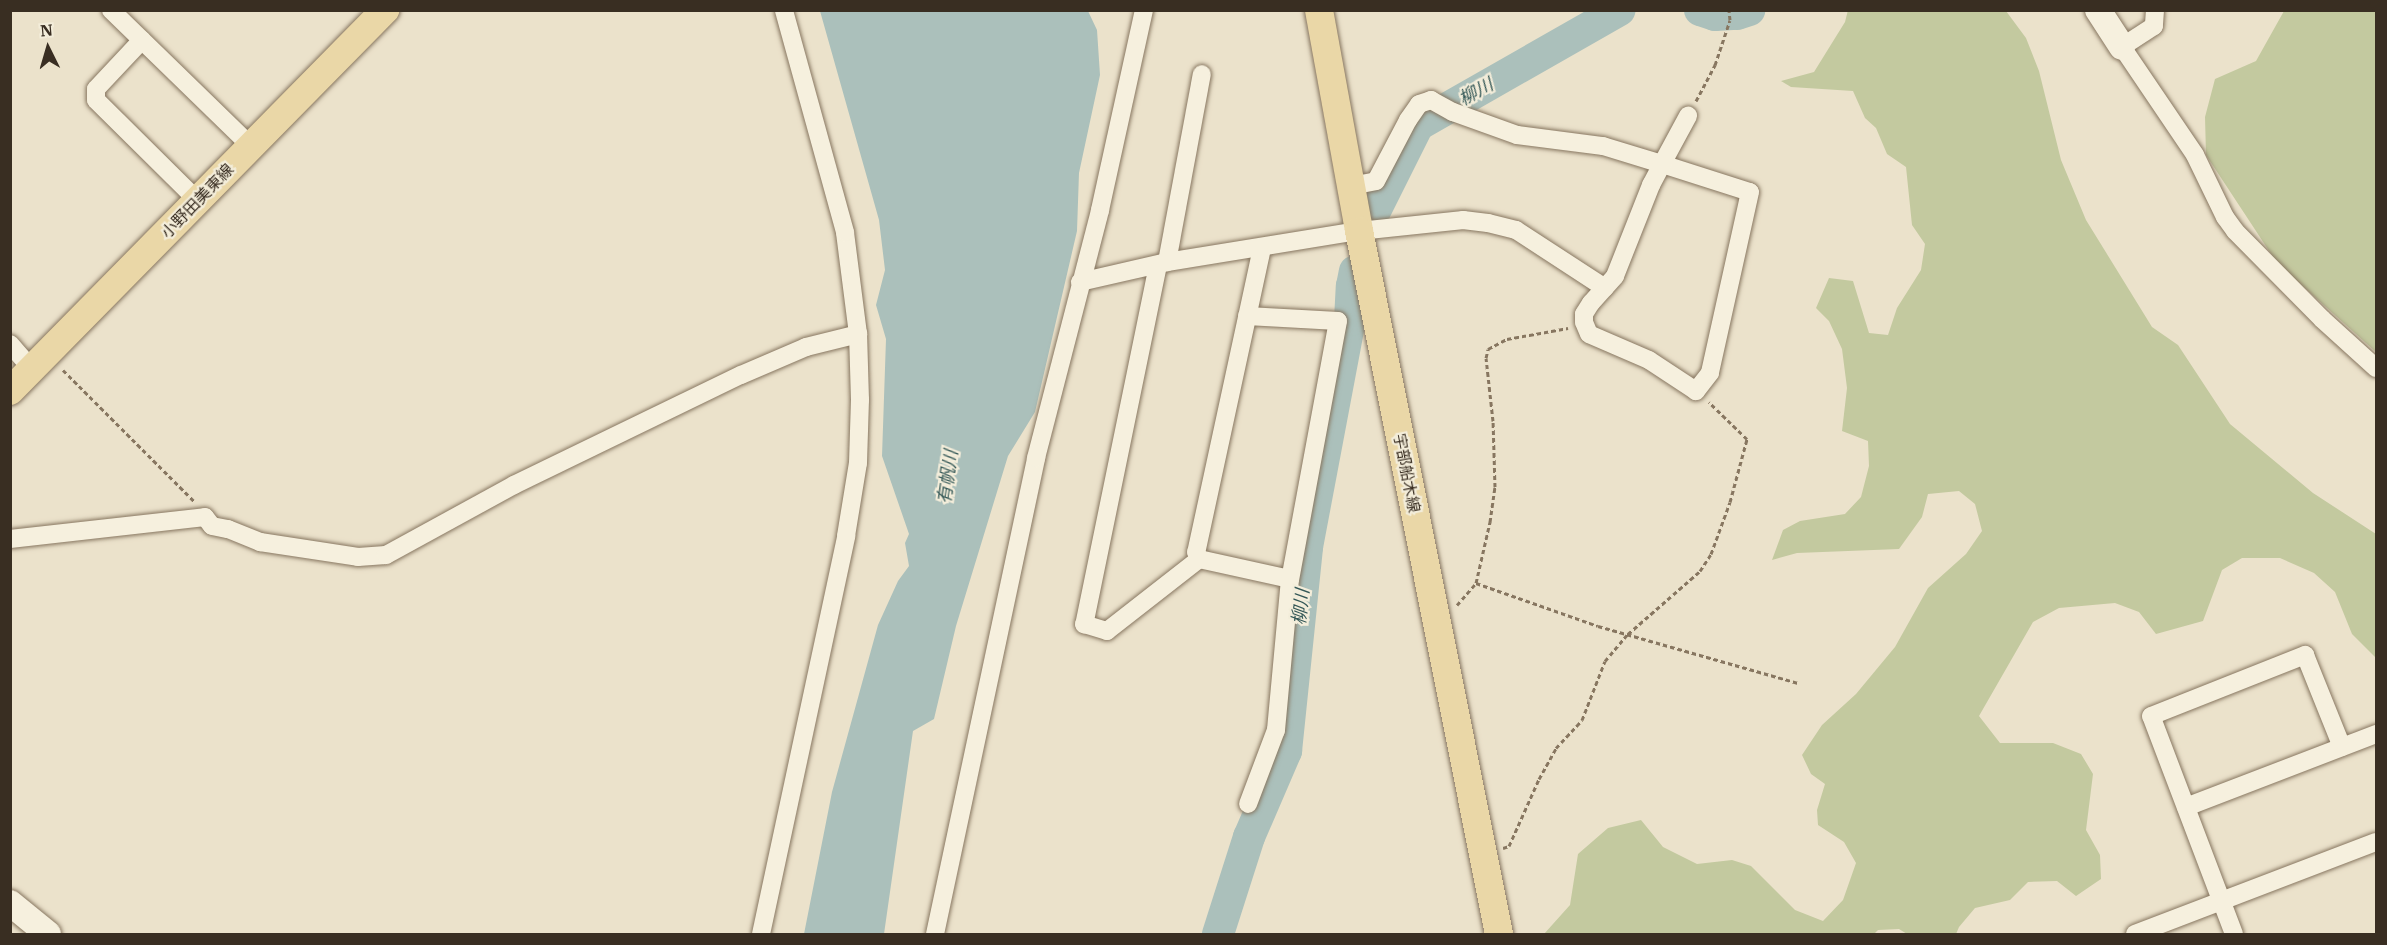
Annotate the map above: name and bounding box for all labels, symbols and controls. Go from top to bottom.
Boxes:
north arrow [18,18,78,78]
text: N [39,20,54,41]
water label: 柳川 [1455,74,1497,110]
street label: 小野田美東線 [157,160,237,242]
street label: 宇部船木線 [1390,432,1424,514]
water label: 有帆川 [934,449,962,505]
water label: 柳川 [1288,588,1314,626]

